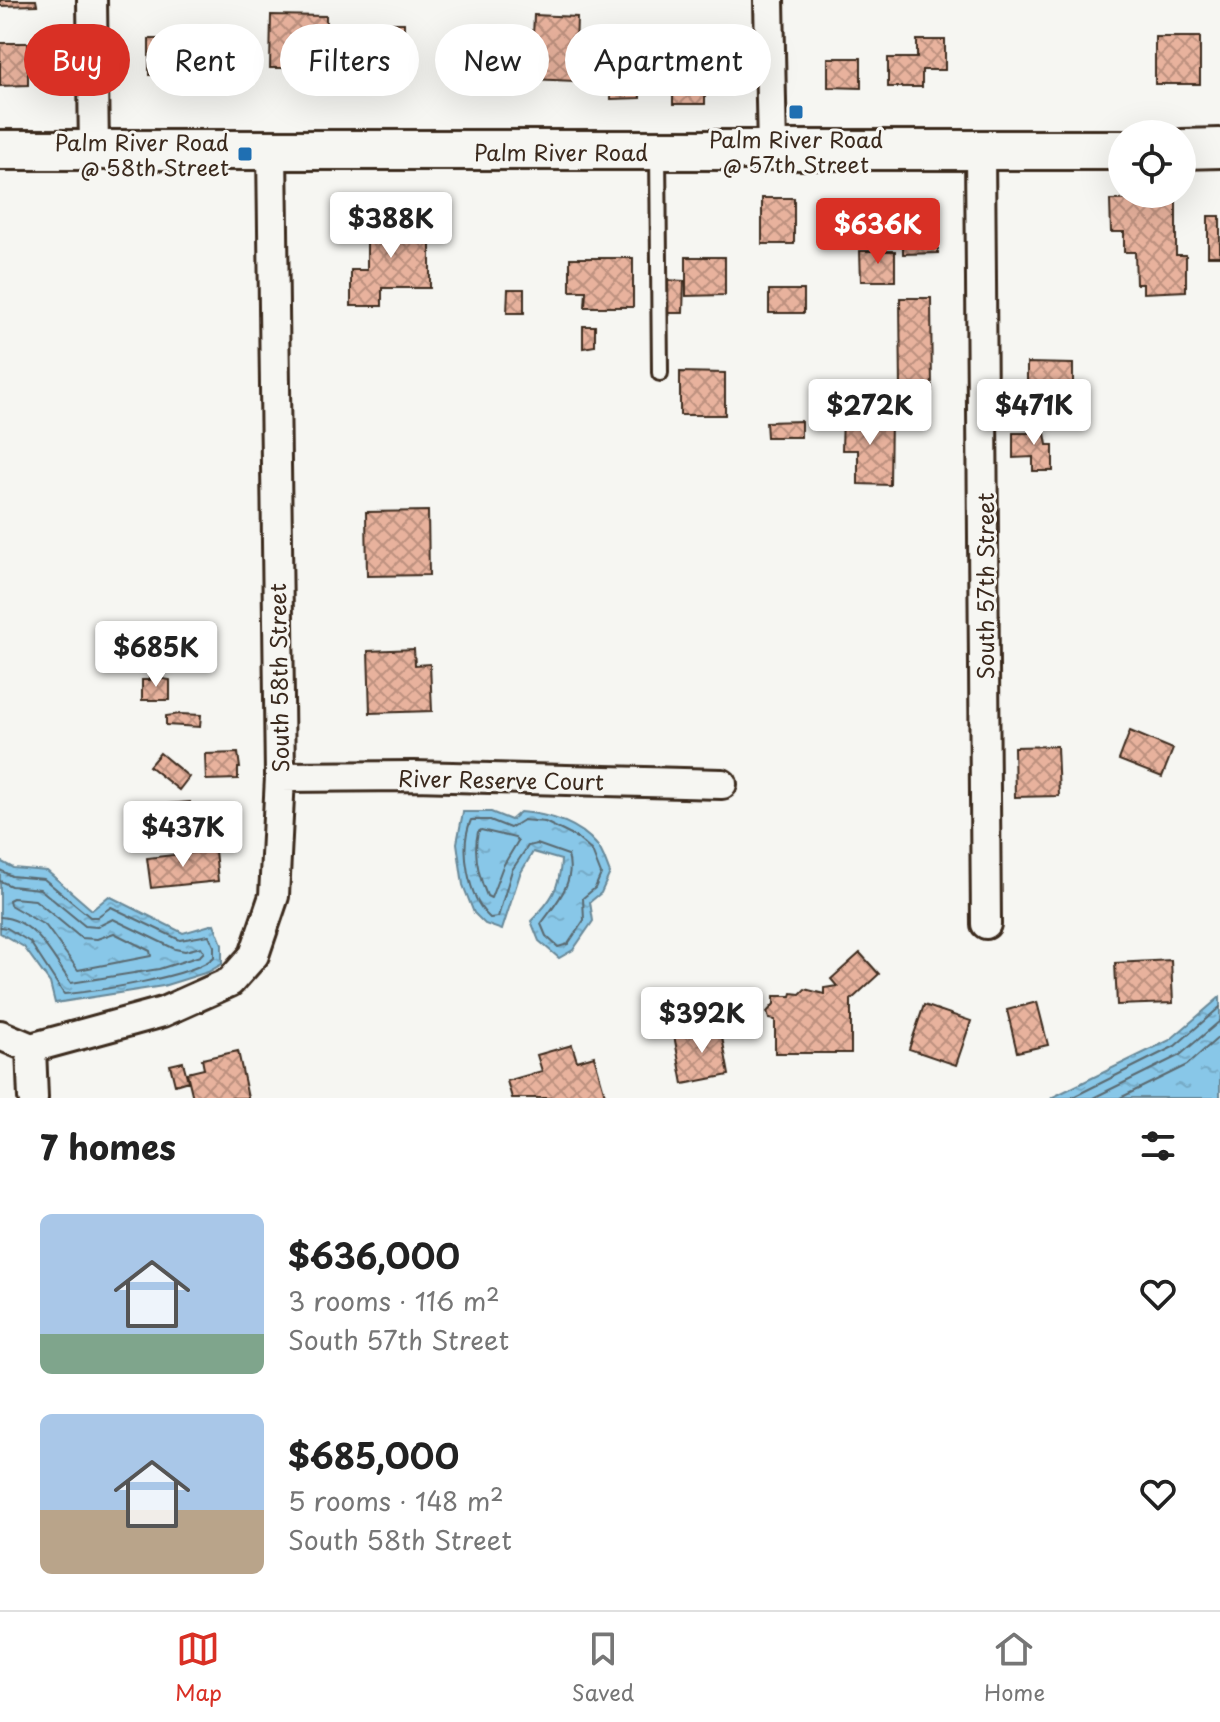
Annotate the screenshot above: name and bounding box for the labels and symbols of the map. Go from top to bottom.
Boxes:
marker: Palm River Road @ 57th Street [787,103,805,121]
place label: Palm River Road @ 57th Street [709,122,883,180]
place label: Palm River Road @ 58th Street [55,125,229,183]
street label: Palm River Road [474,135,648,168]
marker: Palm River Road @ 58th Street [236,145,254,163]
pin: $388K [335,192,447,260]
pin: $636K [822,198,934,266]
pin: $272K [814,379,926,447]
pin: $471K [978,379,1090,447]
street label: South 57th Street [968,492,1001,680]
street label: South 58th Street [260,583,296,773]
pin: $685K [100,621,212,689]
street label: River Reserve Court [398,761,604,797]
pin: $437K [127,801,239,869]
pin: $392K [646,987,758,1055]

